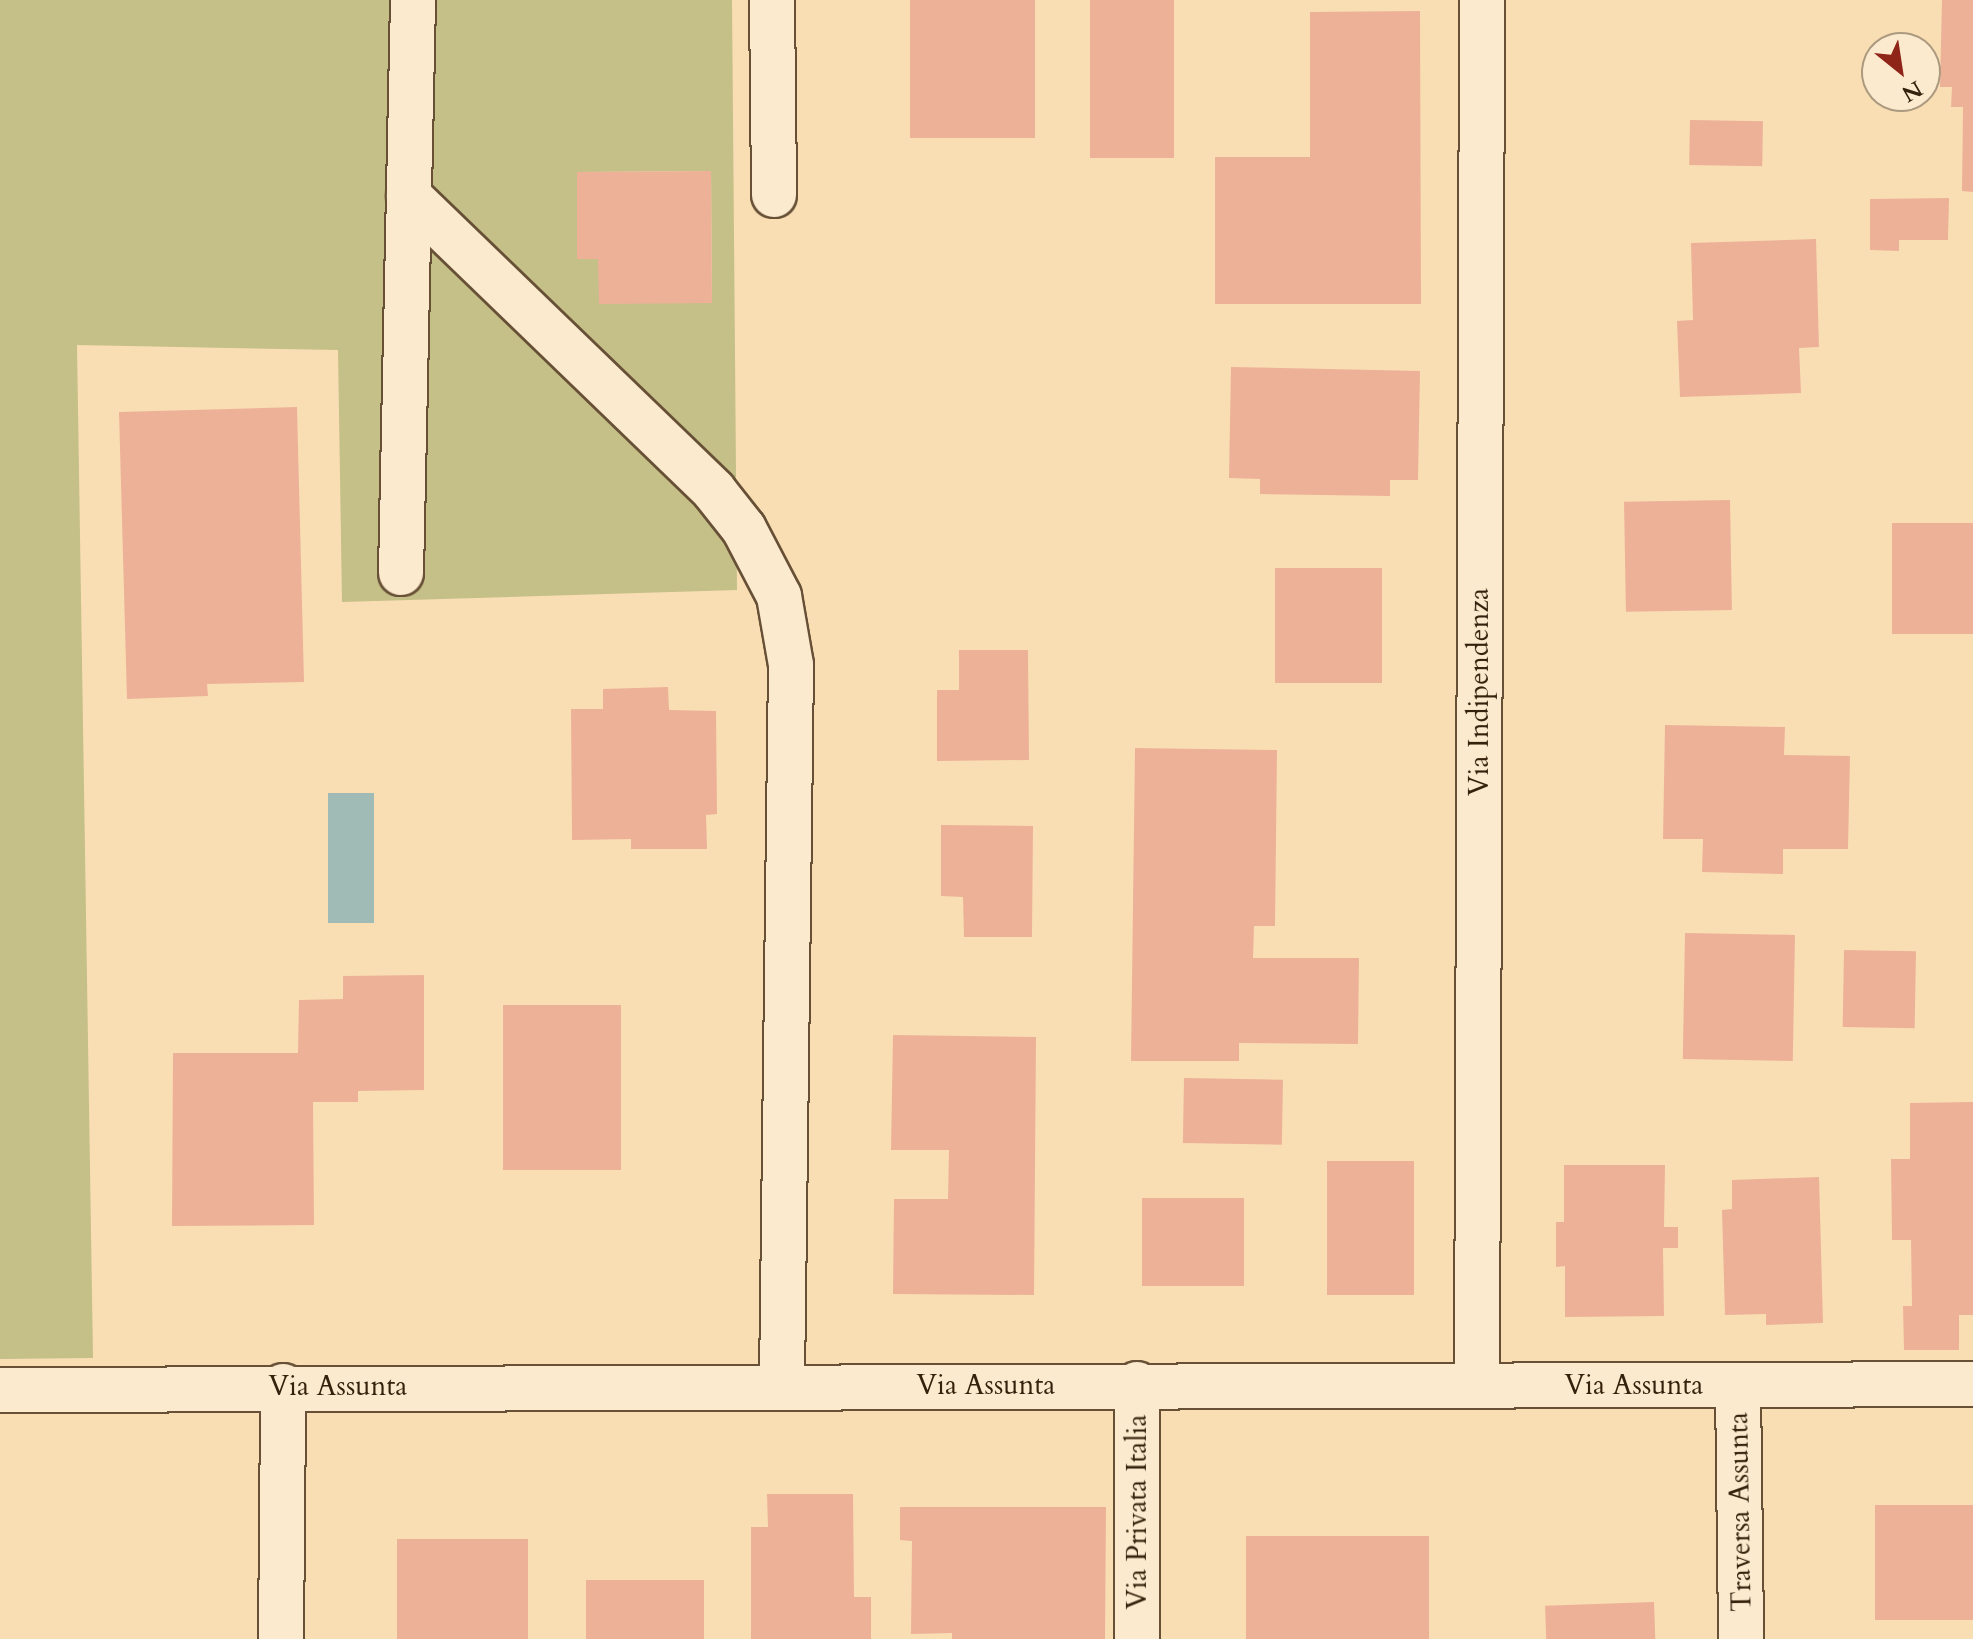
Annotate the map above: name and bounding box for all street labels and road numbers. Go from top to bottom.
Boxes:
street label: Via Indipendenza [1462,588,1496,796]
street label: Via Assunta [917,1368,1055,1402]
street label: Via Assunta [1565,1368,1703,1402]
street label: Via Assunta [269,1369,407,1403]
street label: Traversa Assunta [1721,1412,1759,1612]
street label: Via Privata Italia [1120,1414,1154,1610]

